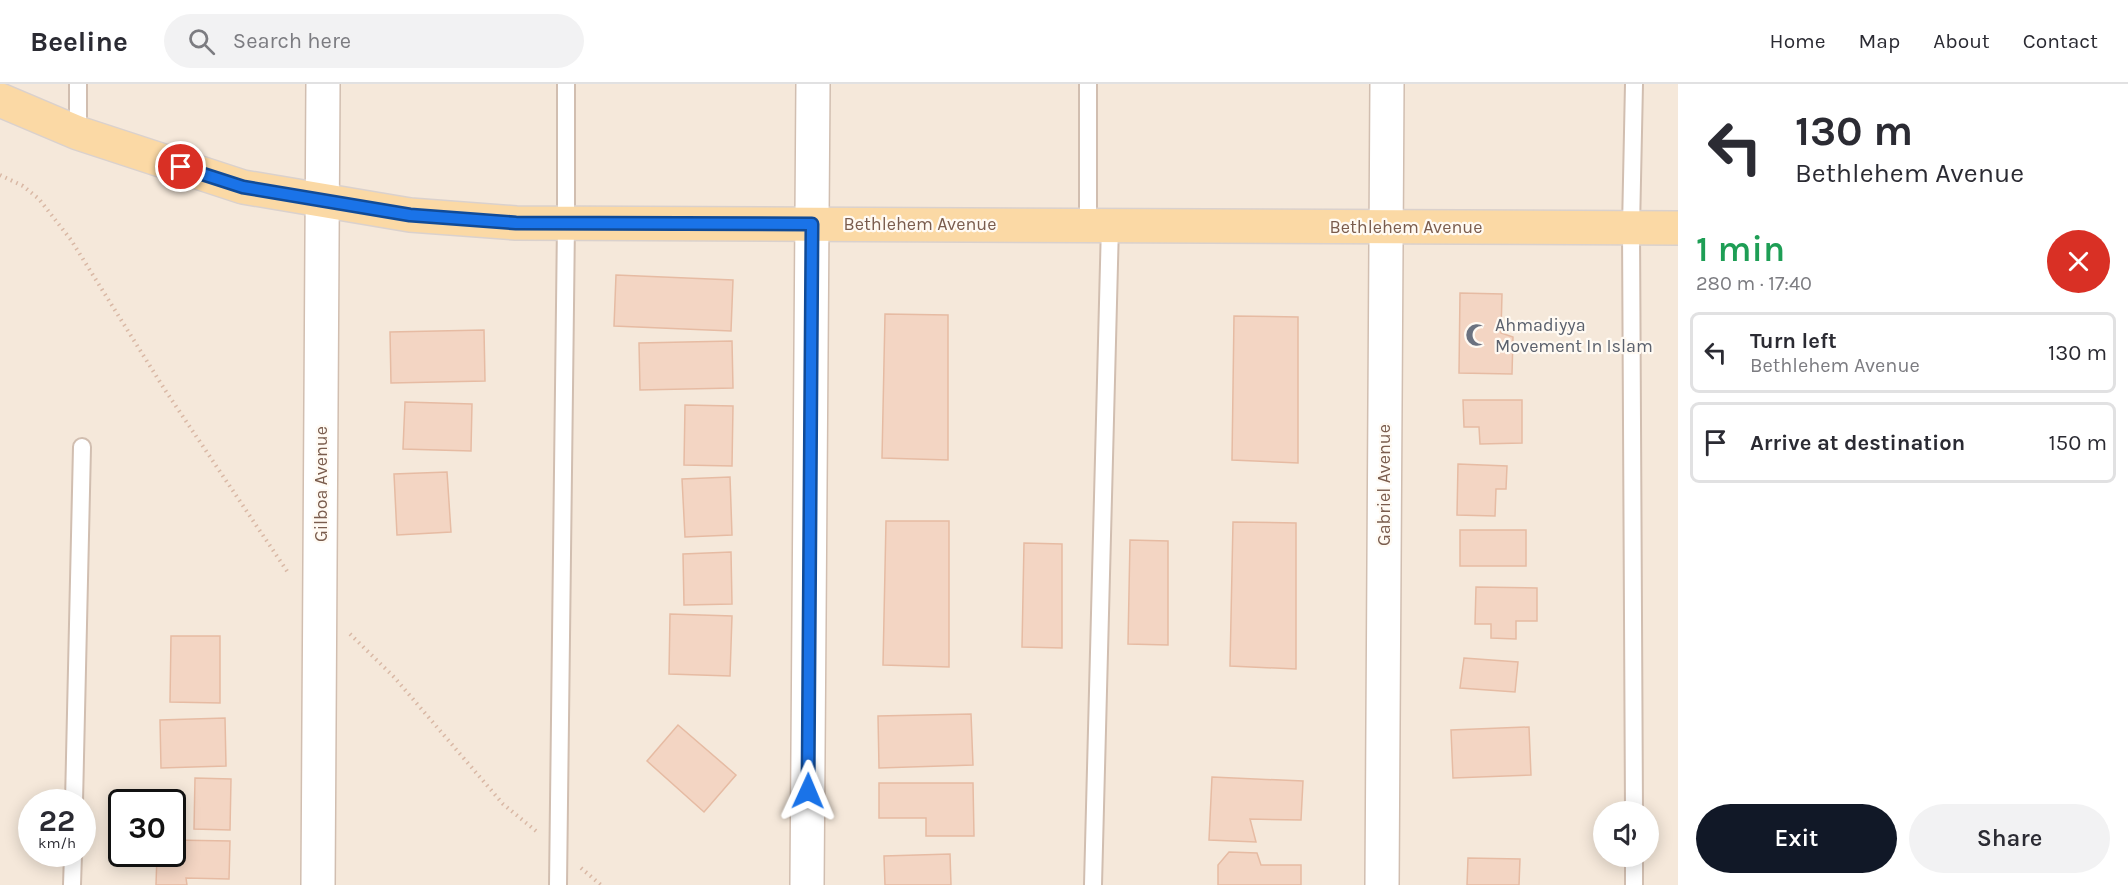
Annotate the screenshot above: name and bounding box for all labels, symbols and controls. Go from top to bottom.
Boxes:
search box [164,14,584,68]
text: Beeline [30,25,128,58]
icon: search [185,25,218,58]
text: Search here [233,28,351,54]
text: Home [1770,29,1826,53]
text: Map [1859,29,1900,53]
text: About [1933,29,1990,53]
text: Contact [2023,29,2098,53]
text: 130 m [1795,106,1913,156]
icon: left [1696,108,1774,186]
pin [155,141,206,192]
icon: arrive [164,150,197,183]
text: Bethlehem Avenue [1795,157,2024,189]
street label: Bethlehem Avenue [844,213,996,235]
street label: Bethlehem Avenue [1330,216,1482,238]
text: 1 min [1696,228,1785,270]
button: close [2047,230,2110,293]
text: 280 m · 17:40 [1696,272,1812,295]
place label: Ahmadiyya Movement In Islam [1495,314,1653,357]
mosque icon: Ahmadiyya Movement In Islam [1464,322,1490,348]
text: Turn left [1750,328,1837,354]
icon: left [1699,336,1732,369]
text: 130 m [2048,340,2107,366]
text: Bethlehem Avenue [1750,354,1920,377]
street label: Gabriel Avenue [1373,424,1395,546]
street label: Gilboa Avenue [310,426,332,542]
icon: arrive [1699,426,1732,459]
text: Arrive at destination [1750,430,1965,456]
text: 150 m [2048,430,2107,456]
position arrow [776,759,840,823]
speed limit sign: 30 [108,789,186,867]
map controls [1593,801,1659,867]
button: sound [1593,801,1659,867]
text: 22 [39,803,75,839]
button: Exit [1696,804,1897,873]
button: Share [1909,804,2110,873]
text: km/h [38,834,76,852]

